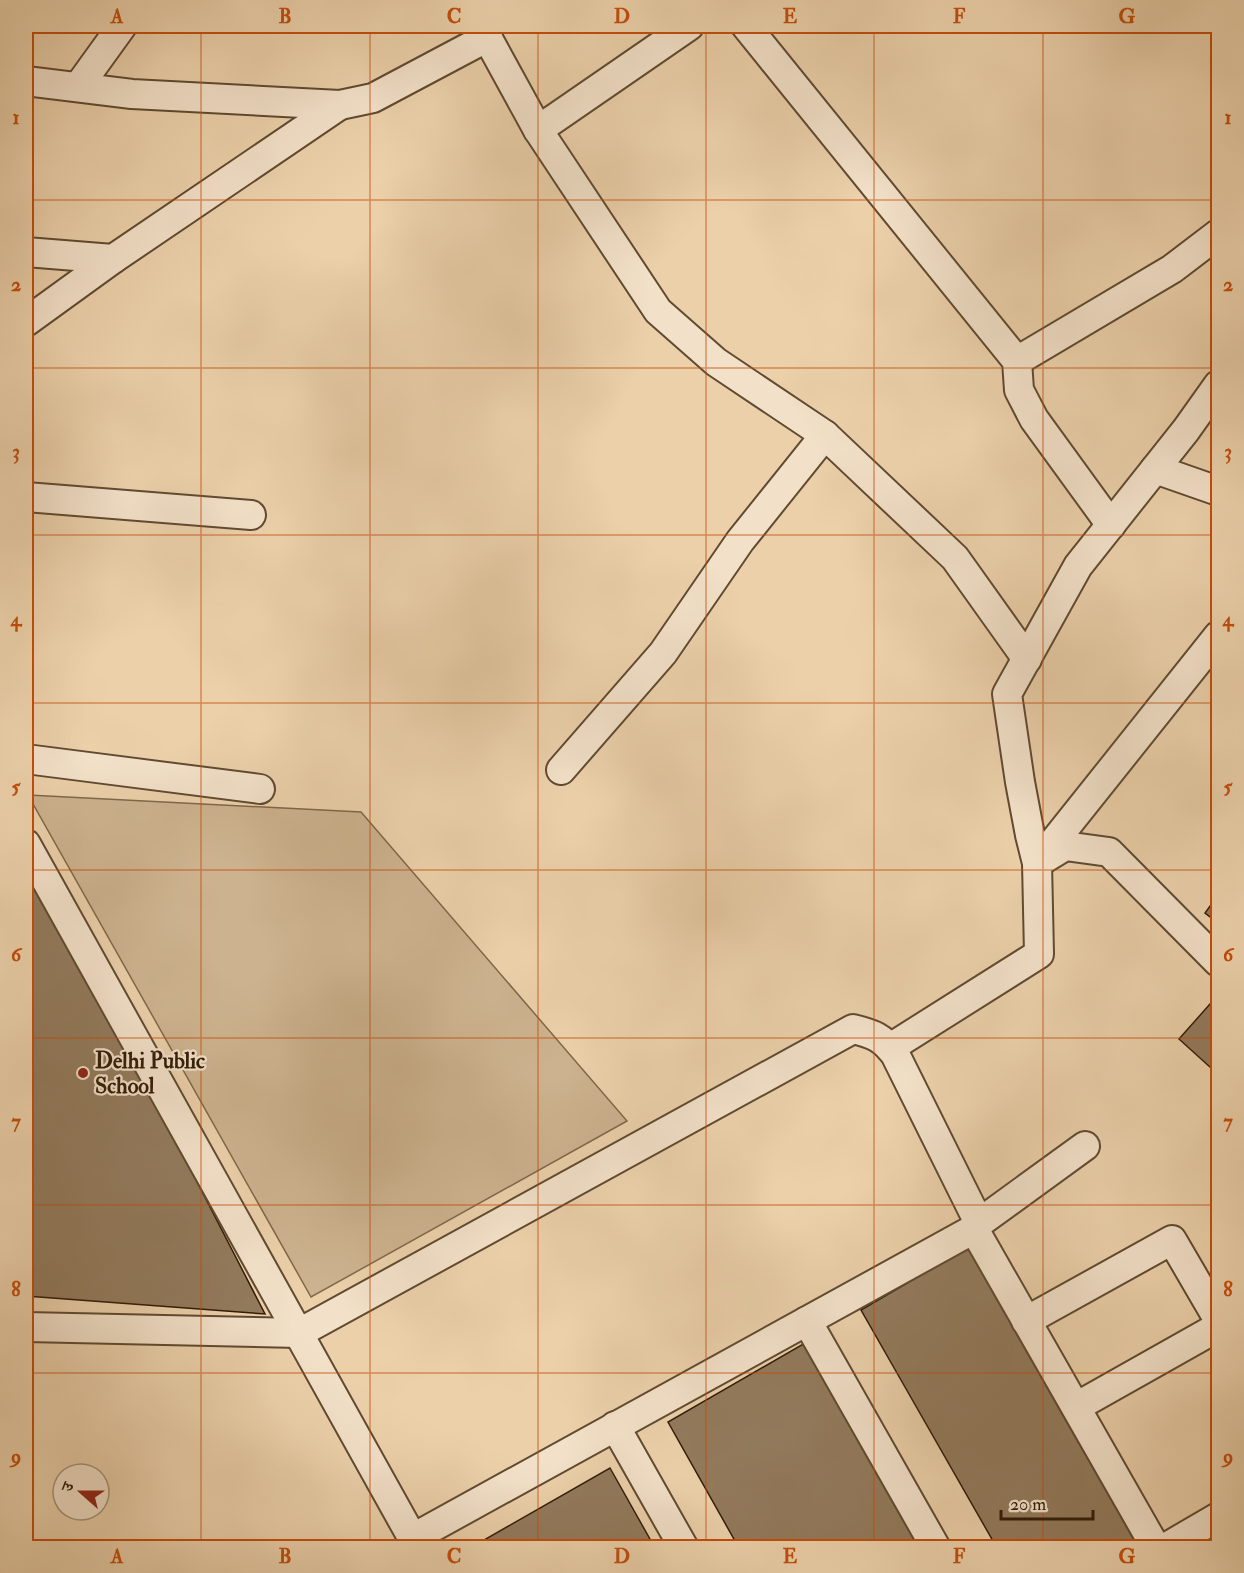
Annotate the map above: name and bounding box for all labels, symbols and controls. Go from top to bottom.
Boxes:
text: A [110,4,124,29]
text: B [278,4,292,29]
text: C [447,4,461,29]
text: D [614,4,630,29]
text: E [783,4,798,29]
text: F [953,4,966,29]
text: G [1119,4,1136,29]
text: 1 [12,105,20,130]
text: 1 [1224,105,1232,130]
text: 2 [11,272,21,297]
text: 2 [1223,272,1233,297]
text: 3 [12,439,20,464]
text: 3 [1224,439,1232,464]
text: 4 [10,607,23,632]
text: 4 [1222,607,1235,632]
text: 5 [12,774,22,799]
text: 5 [1224,774,1234,799]
text: 6 [11,942,23,967]
text: 6 [1223,942,1235,967]
place label: Delhi Public School [95,1047,205,1100]
marker: Delhi Public School [76,1066,90,1080]
text: 7 [11,1109,21,1134]
text: 7 [1223,1109,1233,1134]
text: 8 [11,1277,21,1302]
text: 8 [1223,1277,1233,1302]
text: 9 [9,1444,21,1469]
text: 9 [1221,1444,1233,1469]
north arrow [51,1462,111,1522]
text: उ [57,1478,79,1495]
scale bar [1001,1483,1092,1521]
text: 20 m [1010,1493,1046,1516]
text: A [110,1544,124,1569]
text: B [278,1544,292,1569]
text: C [447,1544,461,1569]
text: D [614,1544,630,1569]
text: E [783,1544,798,1569]
text: F [953,1544,966,1569]
text: G [1119,1544,1136,1569]

